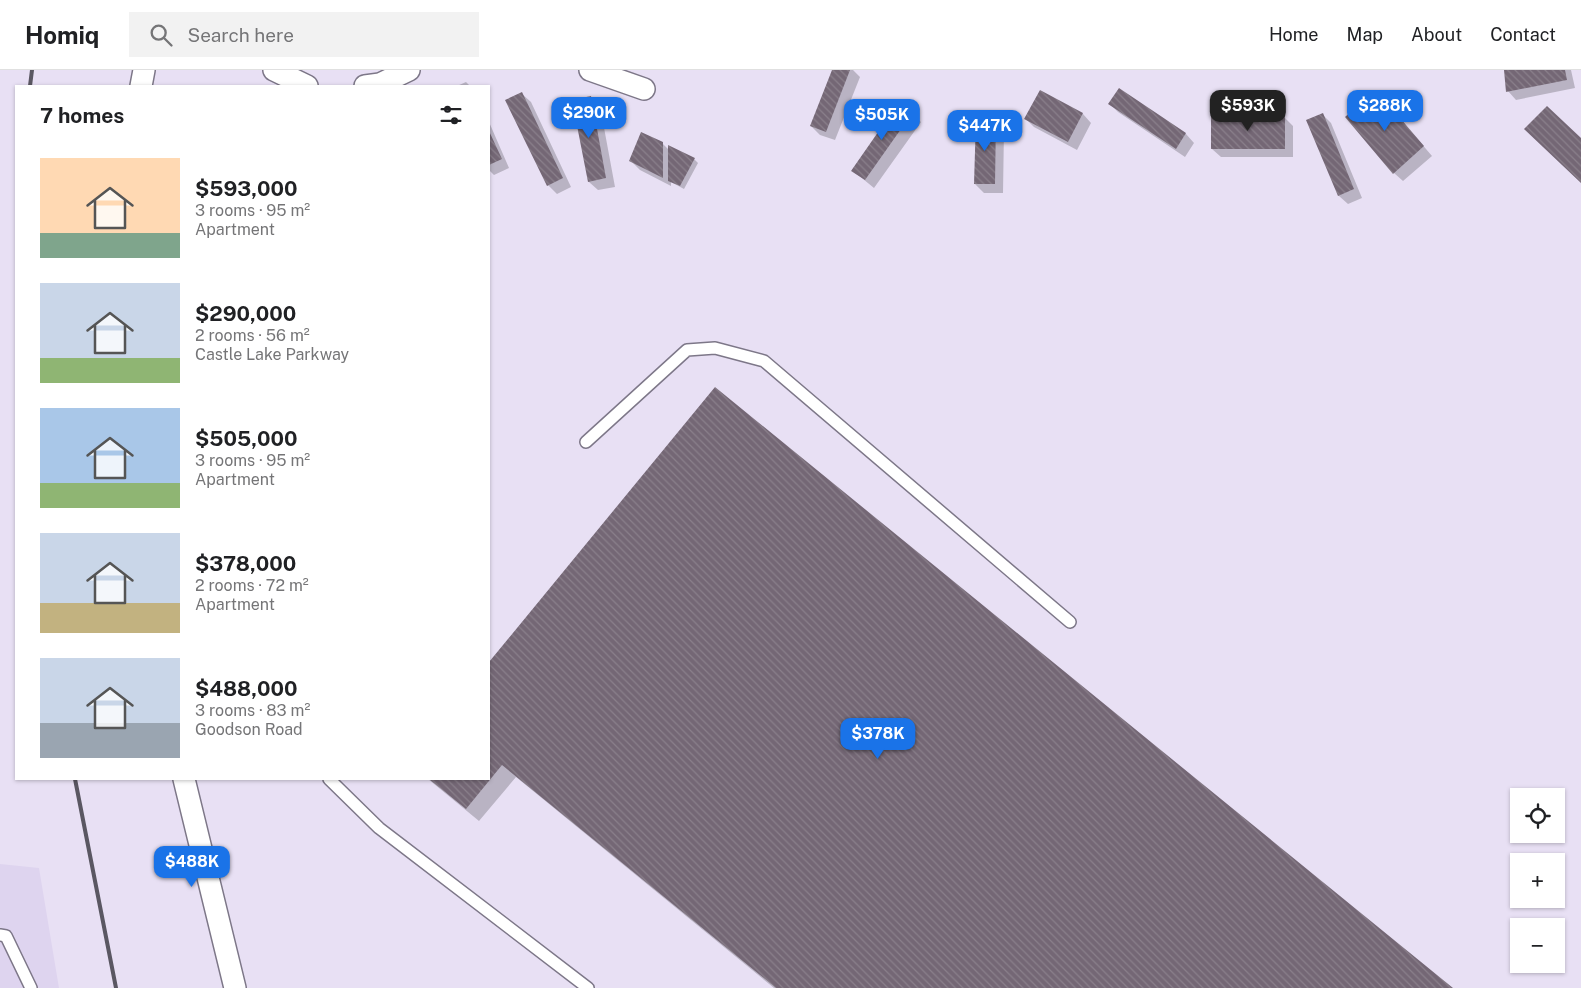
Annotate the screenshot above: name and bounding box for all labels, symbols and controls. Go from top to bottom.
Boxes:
search box [129,12,479,57]
text: Homiq [25,21,99,49]
icon: search [147,21,175,49]
text: Search here [187,24,294,46]
text: Home [1269,24,1319,45]
text: Map [1347,24,1383,45]
text: About [1411,24,1462,45]
text: Contact [1490,24,1556,45]
pin: $593K [1213,90,1283,132]
pin: $288K [1350,90,1420,132]
text: $593K [1221,96,1275,115]
text: $288K [1358,96,1412,115]
pin: $290K [554,97,624,139]
pin: $505K [847,98,917,141]
icon: filters [437,101,465,129]
text: 7 homes [40,103,124,128]
text: $290K [562,103,616,122]
text: $505K [855,105,909,124]
pin: $447K [950,109,1020,152]
text: $447K [958,116,1012,135]
text: $593,000 [195,176,298,201]
icon: home [80,178,140,238]
text: 3 rooms · 95 m² [195,201,310,220]
text: Apartment [195,220,275,239]
text: $290,000 [195,301,296,326]
icon: home [80,303,140,363]
text: 2 rooms · 56 m² [195,326,310,345]
text: Castle Lake Parkway [195,345,349,364]
text: $505,000 [195,426,297,451]
icon: home [80,428,140,488]
text: 3 rooms · 95 m² [195,451,310,470]
text: Apartment [195,470,275,489]
text: $378,000 [195,551,296,576]
icon: home [80,553,140,613]
text: 2 rooms · 72 m² [195,576,309,595]
text: Apartment [195,595,275,614]
text: $488,000 [195,676,297,701]
icon: home [80,678,140,738]
text: 3 rooms · 83 m² [195,701,310,720]
pin: $378K [843,718,913,760]
text: Goodson Road [195,720,303,739]
text: $378K [851,724,905,743]
map controls [1510,788,1565,973]
button: locate [1510,788,1565,843]
pin: $488K [157,846,227,888]
text: $488K [165,852,219,871]
button: + [1510,853,1565,908]
button: − [1510,918,1565,973]

